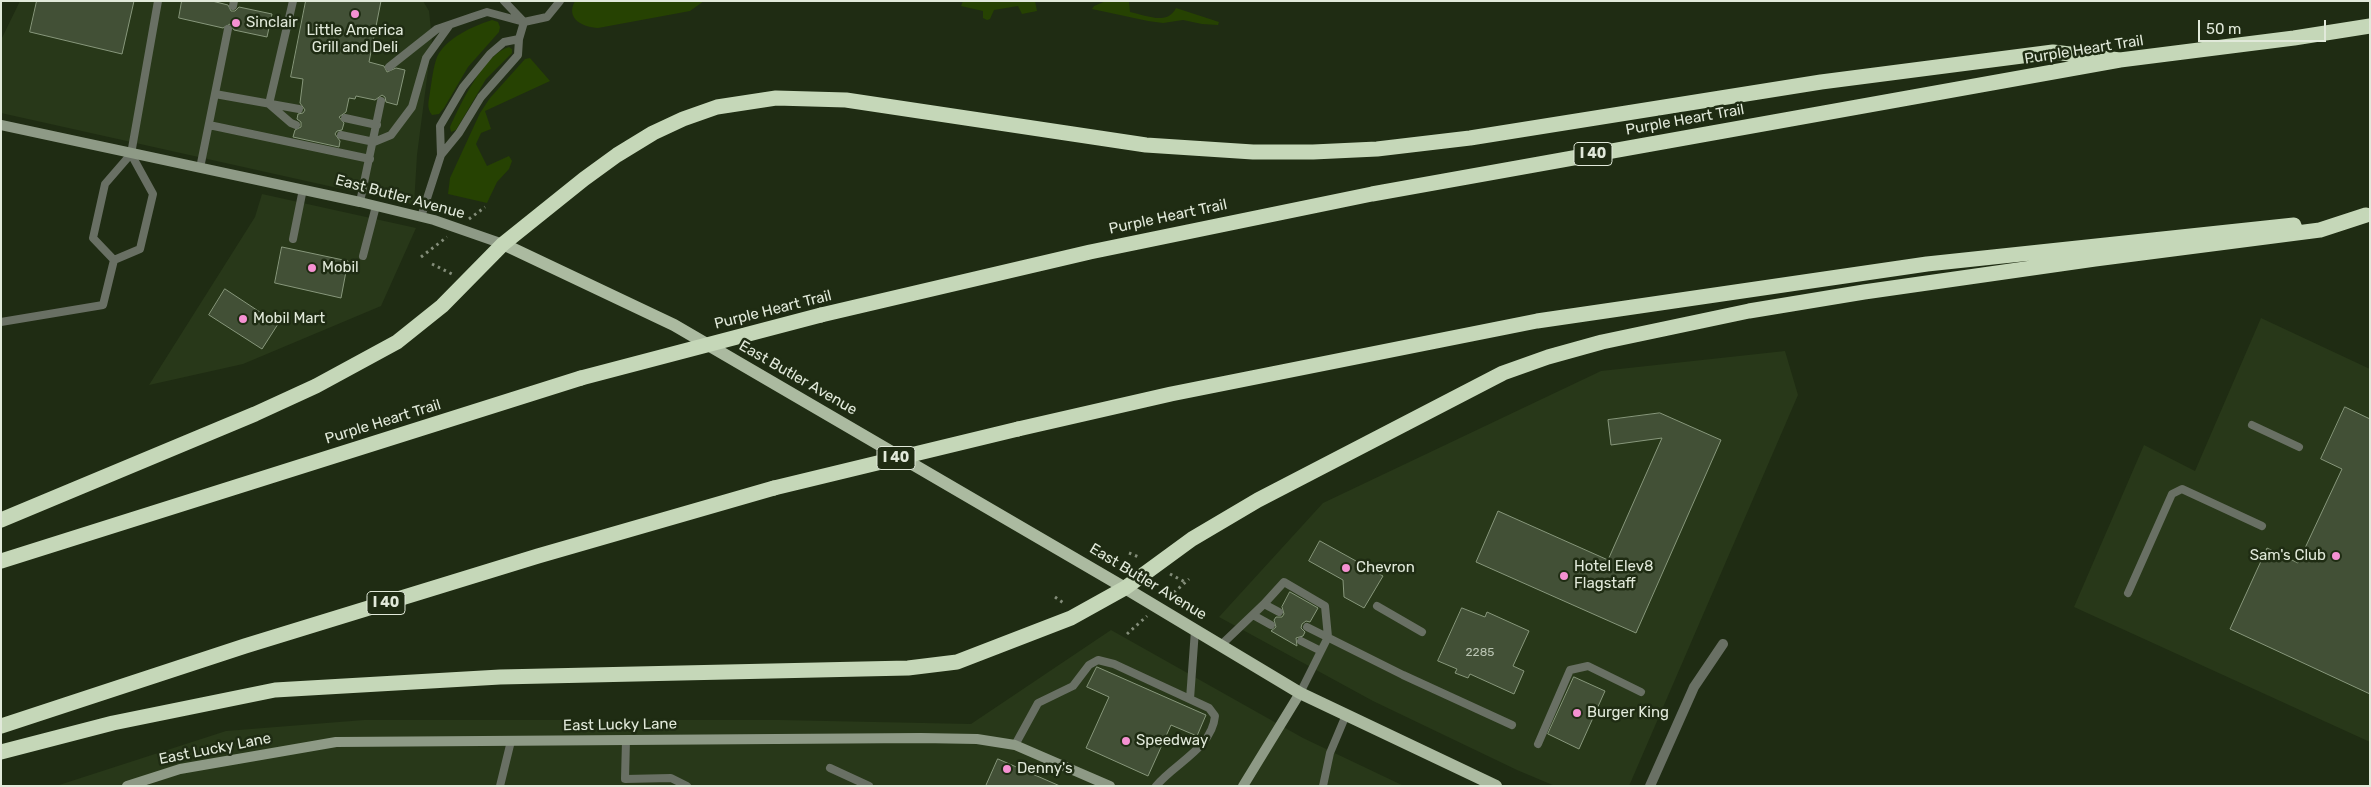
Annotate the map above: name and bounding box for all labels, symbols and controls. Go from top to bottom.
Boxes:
marker: Little America Grill and Deli [349,8,361,20]
scale bar [2201,10,2328,42]
place label: Sinclair [246,14,298,32]
marker: Sinclair [230,17,242,29]
text: 50 m [2206,20,2241,38]
place label: Little America Grill and Deli [306,22,404,57]
street label: Purple Heart Trail [2023,32,2145,68]
street label: Purple Heart Trail [1624,101,1746,139]
road number: I 40 [1574,142,1612,166]
street label: East Butler Avenue [333,171,467,223]
street label: Purple Heart Trail [1107,196,1229,238]
place label: Mobil [322,259,359,277]
marker: Mobil [306,262,318,274]
street label: Purple Heart Trail [712,287,834,333]
place label: Mobil Mart [253,310,325,328]
marker: Mobil Mart [237,313,249,325]
street label: East Butler Avenue [736,337,860,419]
street label: Purple Heart Trail [323,396,443,448]
road number: I 40 [877,446,915,469]
street label: East Butler Avenue [1086,540,1210,624]
place label: Sam's Club [2250,547,2326,565]
marker: Sam's Club [2330,550,2342,562]
place label: Hotel Elev8 Flagstaff [1574,558,1654,593]
place label: Chevron [1356,559,1415,577]
marker: Chevron [1340,562,1352,574]
marker: Hotel Elev8 Flagstaff [1558,570,1570,582]
road number: I 40 [367,592,405,614]
house number: 2285 [1466,646,1494,660]
place label: Burger King [1587,704,1669,722]
marker: Burger King [1571,707,1583,719]
street label: East Lucky Lane [563,715,677,735]
street label: East Lucky Lane [157,729,273,769]
place label: Speedway [1136,732,1208,750]
marker: Speedway [1120,735,1132,747]
place label: Denny's [1017,760,1073,778]
marker: Denny's [1001,763,1013,775]

